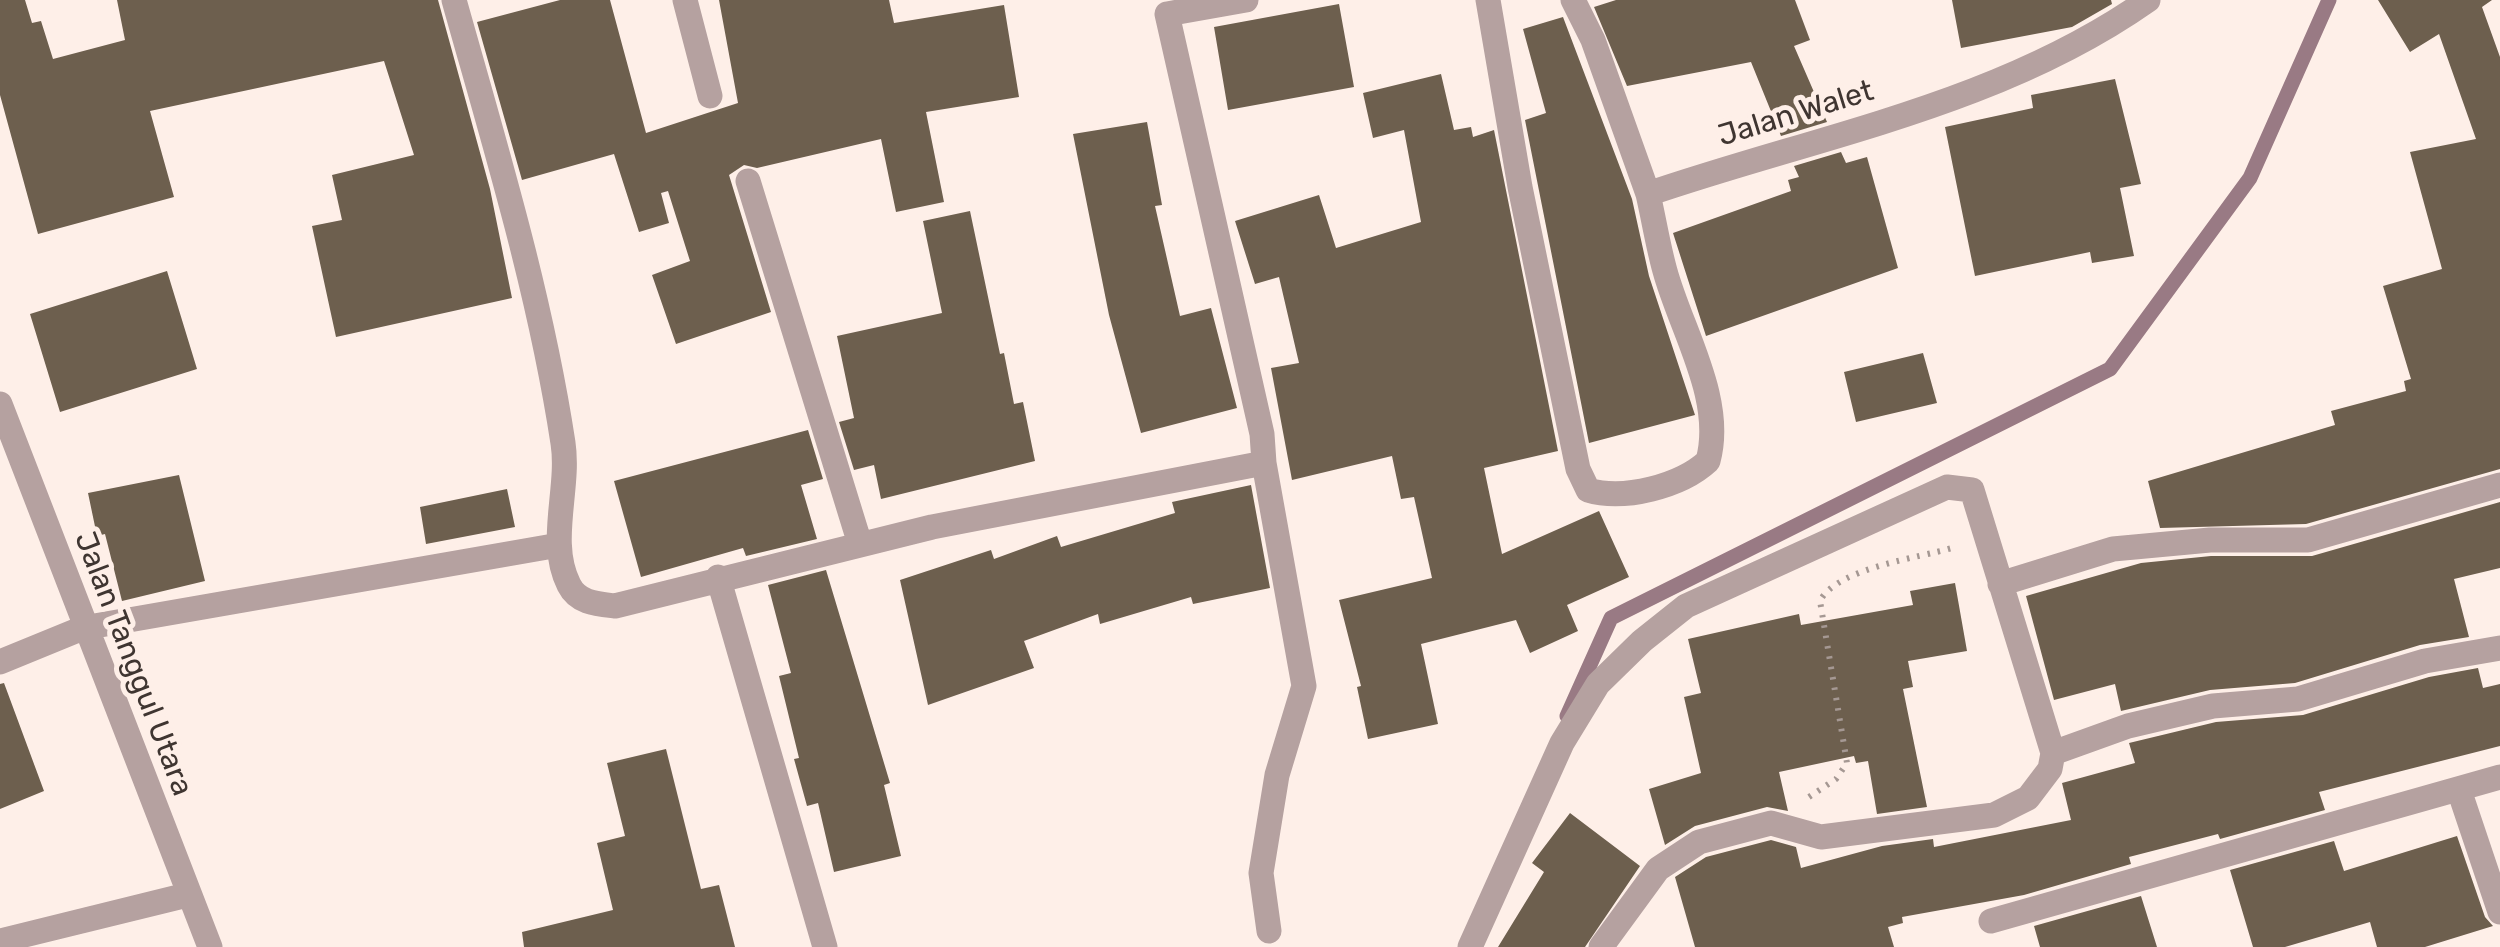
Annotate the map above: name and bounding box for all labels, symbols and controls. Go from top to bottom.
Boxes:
street label: Jalan Walet [1714,73,1878,155]
street label: Jalan Tanggul Utara [66,527,200,801]

